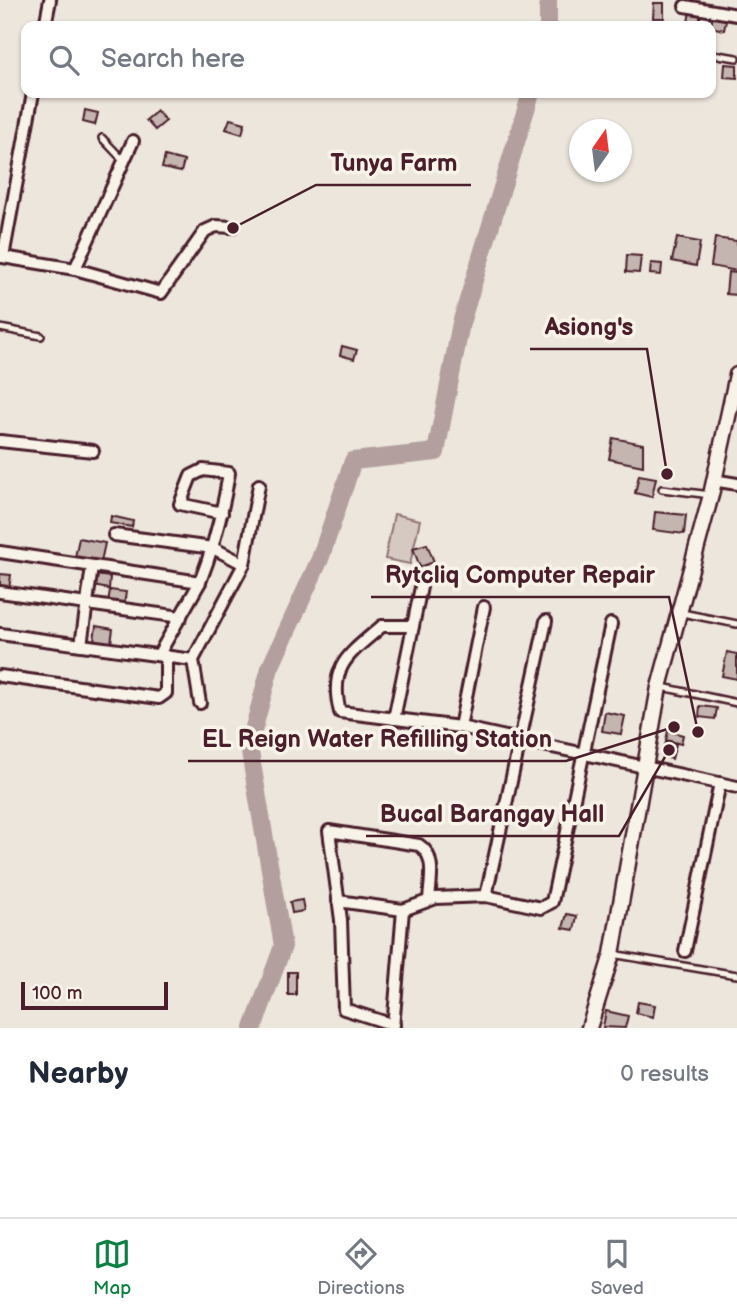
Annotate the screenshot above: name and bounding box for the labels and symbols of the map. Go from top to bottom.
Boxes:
north arrow [569,119,632,182]
callout: Tunya Farm [316,140,471,185]
text: Tunya Farm [331,149,457,178]
callout: Asiong's [530,304,647,349]
text: Asiong's [544,313,633,342]
callout: Rytcliq Computer Repair [371,552,669,597]
text: Rytcliq Computer Repair [385,561,655,590]
callout: EL Reign Water Refilling Station [188,716,566,761]
text: EL Reign Water Refilling Station [202,725,552,754]
callout: Bucal Barangay Hall [366,791,619,836]
text: Bucal Barangay Hall [380,800,604,829]
scale bar [21,979,168,1011]

